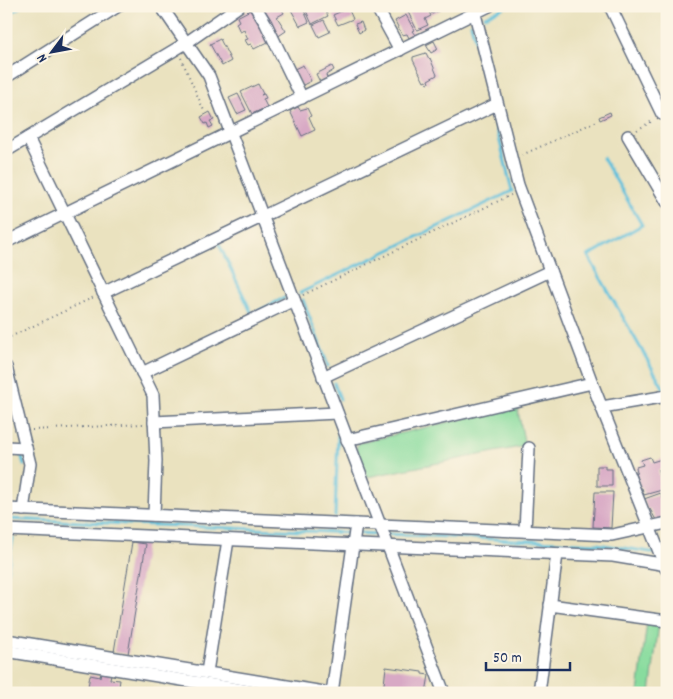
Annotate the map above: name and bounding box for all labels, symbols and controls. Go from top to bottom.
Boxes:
north arrow [28,28,78,78]
text: N [32,50,53,66]
scale bar [486,639,569,671]
text: 50 m [493,648,522,670]

